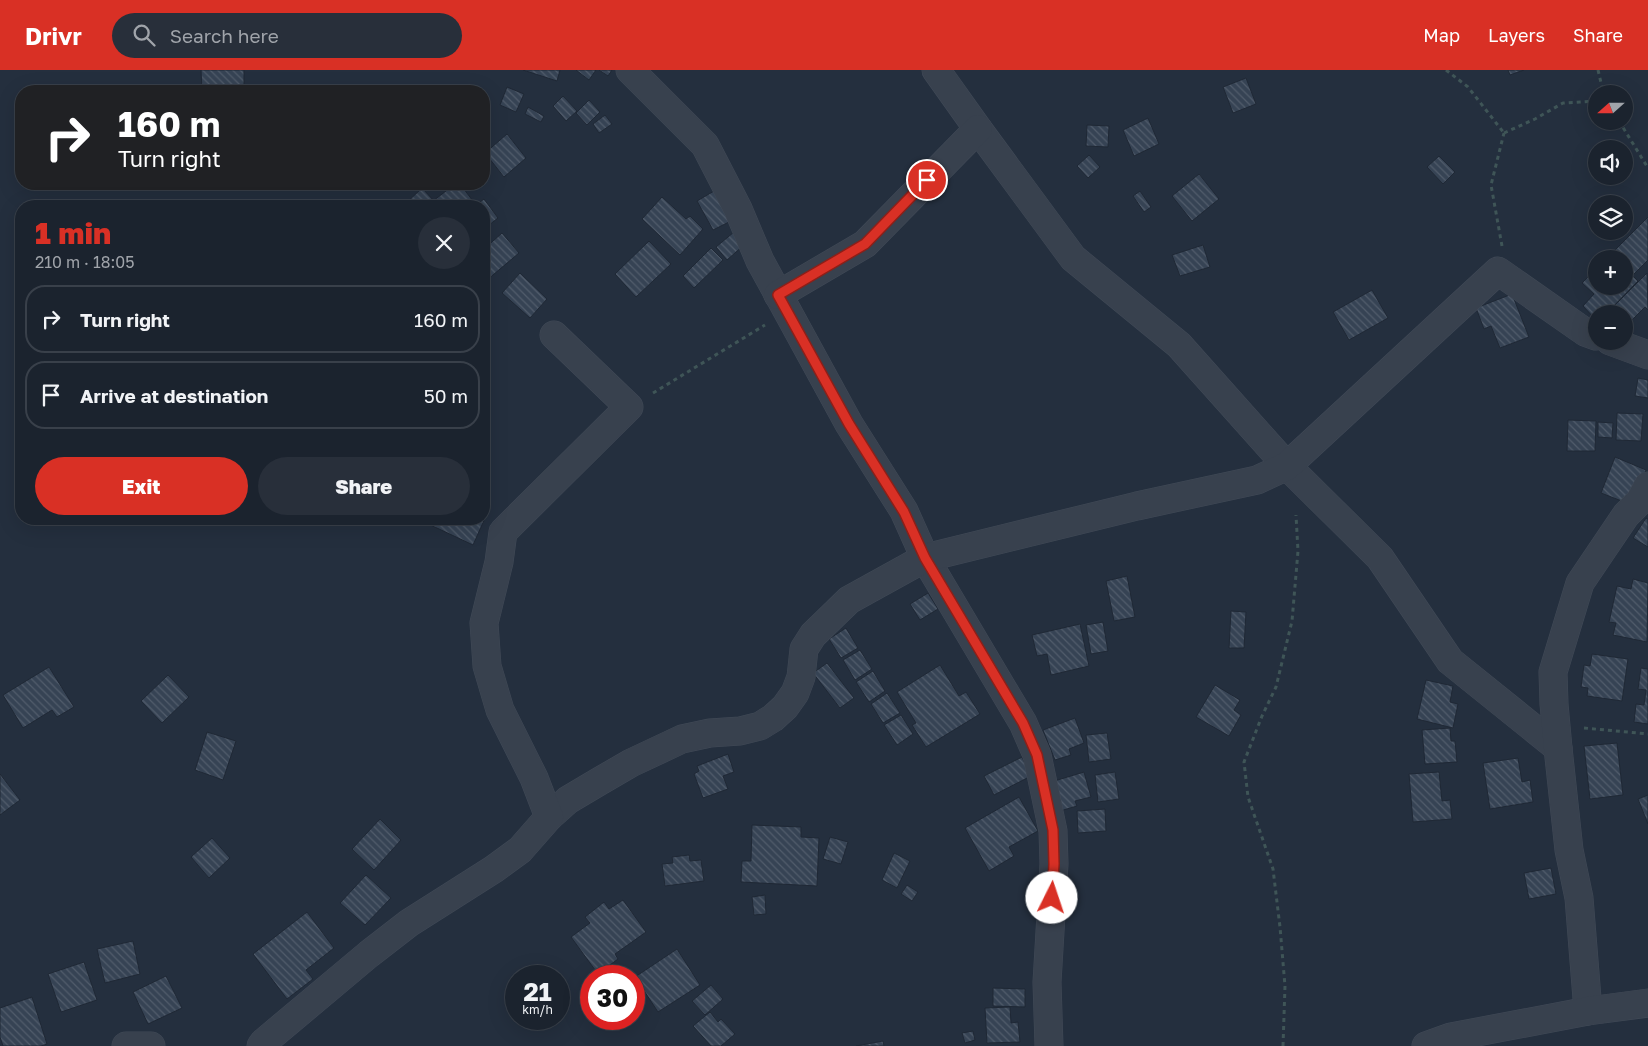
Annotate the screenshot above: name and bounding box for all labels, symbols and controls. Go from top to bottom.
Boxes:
search box [112,13,462,58]
text: Drivr [25,21,82,50]
icon: search [130,21,158,49]
text: Search here [170,24,279,47]
text: Map [1423,24,1460,46]
text: Layers [1488,24,1545,46]
text: Share [1573,24,1623,46]
north arrow [1588,85,1632,130]
map controls [1588,85,1633,350]
text: 160 m [118,103,220,145]
icon: right [35,105,100,170]
button: sound [1588,140,1633,185]
text: Turn right [118,145,221,172]
pin [906,159,948,201]
icon: arrive [913,166,941,194]
button: layers [1588,195,1633,240]
text: 1 min [35,215,111,251]
button: close [418,217,470,269]
button: + [1588,250,1633,295]
text: 210 m · 18:05 [35,252,134,272]
icon: right [37,305,65,333]
button: − [1588,305,1633,350]
text: Turn right [80,308,170,331]
text: 160 m [414,308,468,331]
icon: arrive [37,381,65,409]
text: Arrive at destination [80,384,268,407]
text: 50 m [424,384,468,407]
button: Exit [35,457,248,515]
button: Share [258,457,470,515]
position arrow [1025,871,1077,923]
speed limit sign: 30 [580,965,645,1030]
text: 21 [523,976,552,1007]
text: km/h [522,1002,553,1017]

